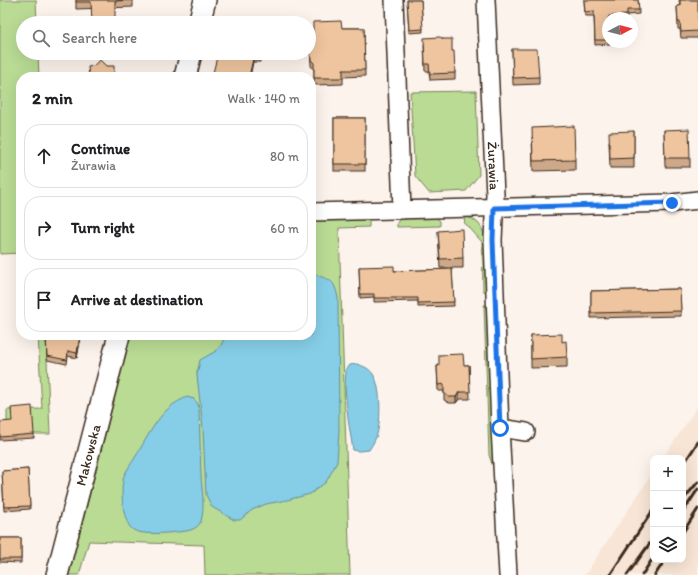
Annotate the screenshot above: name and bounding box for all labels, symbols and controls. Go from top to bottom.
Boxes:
north arrow [602,12,638,48]
search box [16,16,316,60]
icon: search [30,27,52,49]
text: Search here [62,29,137,47]
text: 2 min [32,88,72,108]
text: Walk · 140 m [228,91,300,106]
text: Continue [71,140,130,158]
street label: Żurawia [484,141,503,191]
icon: ahead [33,145,55,167]
text: 80 m [270,149,299,164]
text: Żurawia [71,158,116,173]
route end [663,194,681,212]
icon: right [33,217,55,239]
text: Turn right [71,219,135,237]
text: 60 m [270,221,299,236]
icon: arrive [33,289,55,311]
text: Arrive at destination [71,291,203,309]
route start [491,419,509,437]
street label: Makowska [72,422,105,488]
map controls [650,455,686,563]
button: + [650,455,686,491]
button: − [650,491,686,527]
button: layers [650,527,686,563]

